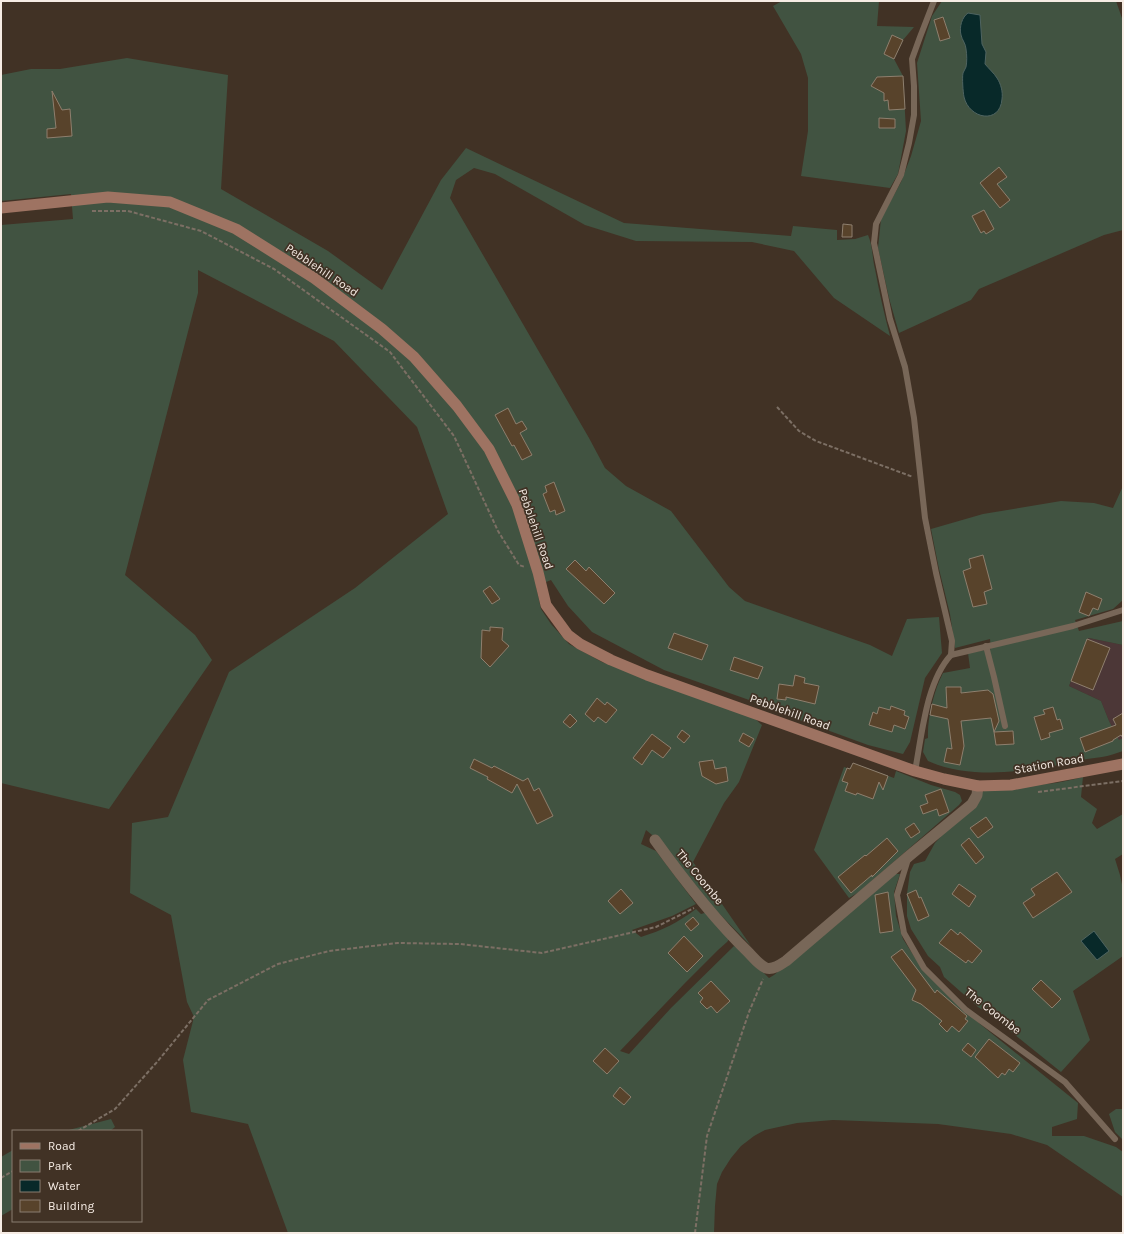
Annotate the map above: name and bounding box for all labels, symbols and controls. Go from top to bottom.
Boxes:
street label: Pebblehill Road [283,241,361,299]
street label: Pebblehill Road [516,487,556,571]
street label: Pebblehill Road [748,691,832,733]
street label: Station Road [1013,751,1085,777]
street label: The Coombe [673,846,727,908]
street label: The Coombe [962,985,1024,1037]
legend [12,1130,142,1222]
text: Road [48,1139,76,1153]
text: Park [48,1159,73,1173]
text: Water [48,1179,81,1193]
text: Building [48,1199,95,1213]

